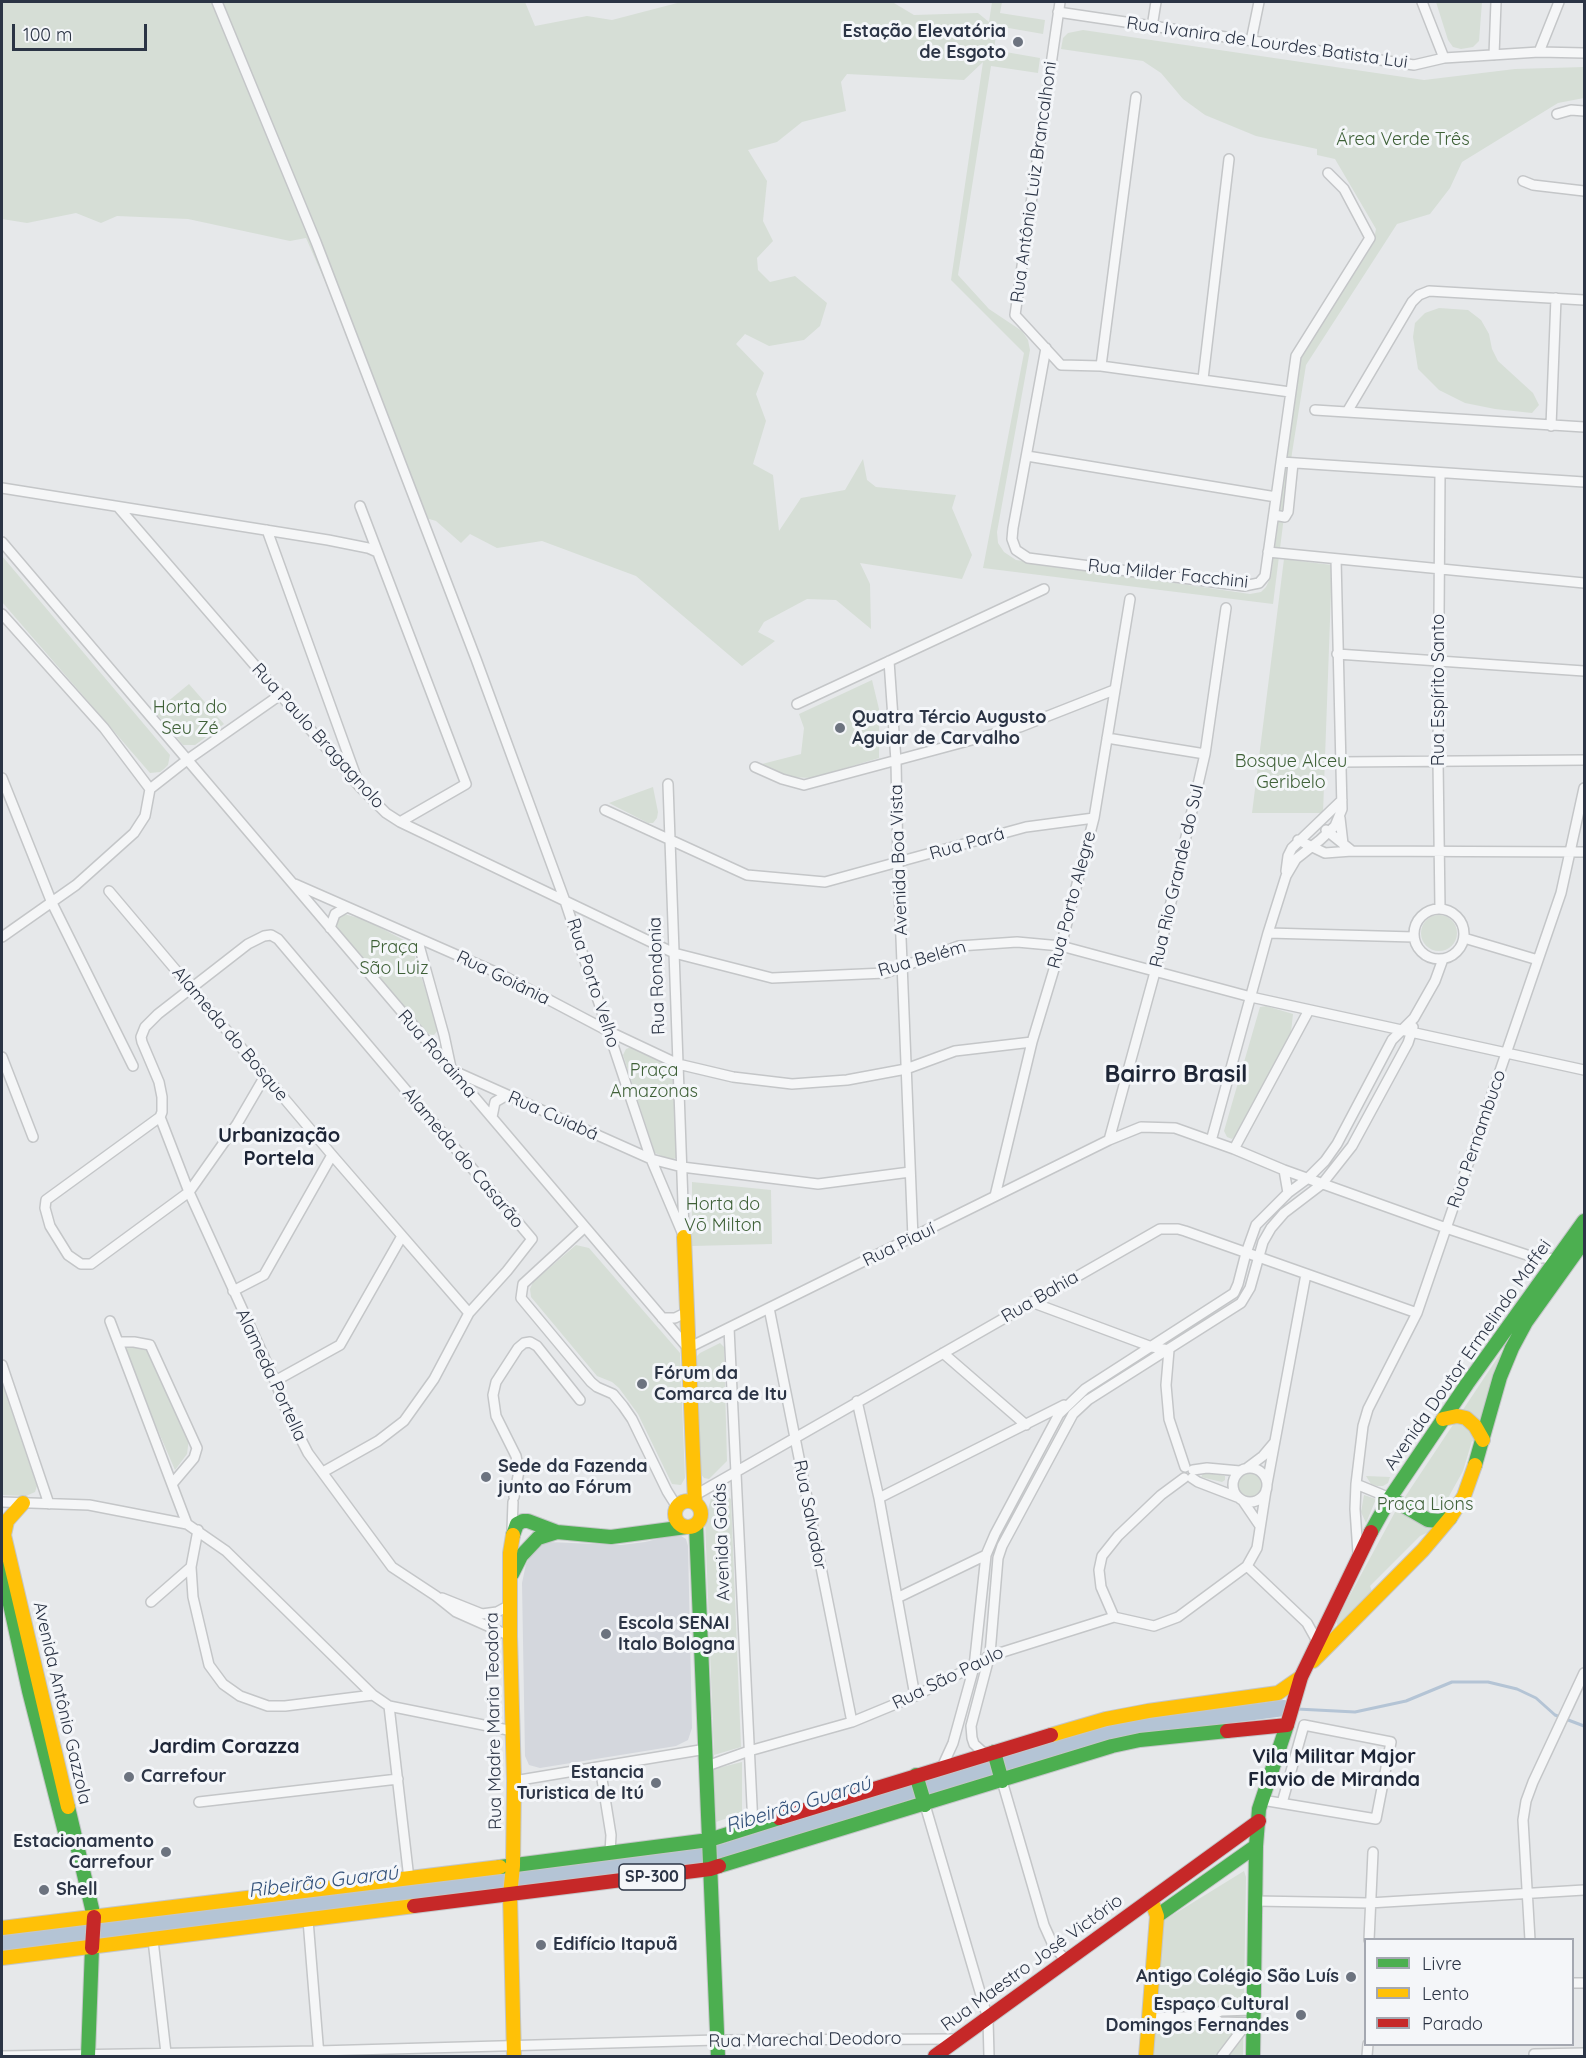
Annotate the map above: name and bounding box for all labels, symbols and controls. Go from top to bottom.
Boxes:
scale bar [15,12,150,50]
street label: Rua Ivanira de Lourdes Batista Lui [1125,13,1409,73]
place label: Estação Elevatória de Esgoto [843,21,1006,63]
text: 100 m [23,23,72,46]
marker: Estação Elevatória de Esgoto [1011,35,1025,49]
street label: Rua Antônio Luiz Brancalhoni [1006,60,1062,304]
park label: Área Verde Três [1336,129,1470,151]
street label: Rua Milder Facchini [1087,555,1249,593]
street label: Rua Espírito Santo [1428,614,1450,766]
street label: Rua Paulo Bragagnolo [247,659,389,813]
park label: Horta do Seu Zé [153,697,227,740]
place label: Quatra Tércio Augusto Aguiar de Carvalho [852,707,1047,750]
marker: Quatra Tércio Augusto Aguiar de Carvalho [833,721,847,735]
park label: Bosque Alceu Geribelo [1235,751,1347,794]
street label: Rua Rio Grande do Sul [1145,782,1209,970]
street label: Avenida Boa Vista [886,784,912,936]
street label: Rua Pará [927,823,1007,865]
street label: Rua Porto Alegre [1043,829,1101,971]
street label: Rua Porto Velho [562,915,624,1051]
street label: Rua Rondonia [644,917,670,1035]
street label: Rua Belém [876,936,968,982]
park label: Praça São Luiz [359,937,429,980]
street label: Rua Goiânia [453,946,553,1010]
street label: Alameda do Bosque [167,962,293,1106]
street label: Rua Roraima [393,1006,481,1102]
park label: Praça Amazonas [610,1060,698,1102]
district label: Bairro Brasil [1104,1061,1248,1089]
street label: Rua Pernambuco [1443,1067,1511,1211]
street label: Alameda do Casarão [398,1083,528,1233]
street label: Rua Cuiabá [505,1087,601,1145]
district label: Urbanização Portela [218,1124,340,1171]
park label: Horta do Võ Milton [684,1194,762,1236]
street label: Rua Piauí [860,1218,938,1272]
street label: Avenida Doutor Ermelindo Maffei [1380,1236,1556,1474]
street label: Rua Bahia [998,1266,1082,1328]
street label: Alameda Portella [231,1305,311,1445]
place label: Fórum da Comarca de Itu [654,1363,787,1406]
marker: Fórum da Comarca de Itu [635,1377,649,1391]
place label: Sede da Fazenda junto ao Fórum [498,1456,648,1498]
street label: Rua Salvador [789,1458,831,1572]
marker: Sede da Fazenda junto ao Fórum [479,1470,493,1484]
street label: Avenida Goiás [709,1483,735,1601]
park label: Praça Lions [1377,1494,1473,1516]
street label: Avenida Antônio Gazzola [28,1600,96,1806]
street label: Rua Madre Maria Teodora [481,1612,507,1830]
place label: Escola SENAI Italo Bologna [618,1613,735,1656]
marker: Escola SENAI Italo Bologna [599,1627,613,1641]
street label: Rua São Paulo [889,1642,1007,1714]
district label: Jardim Corazza [148,1735,300,1759]
district label: Vila Militar Major Flavio de Miranda [1248,1745,1420,1792]
place label: Estancia Turistica de Itú [516,1762,644,1804]
place label: Carrefour [141,1766,226,1788]
marker: Carrefour [122,1770,136,1784]
water label: Ribeirão Guaraú [722,1772,874,1838]
marker: Estancia Turistica de Itú [649,1776,663,1790]
place label: Estacionamento Carrefour [13,1831,154,1874]
marker: Estacionamento Carrefour [159,1845,173,1859]
water label: Ribeirão Guaraú [247,1861,399,1903]
road number: SP-300 [619,1864,685,1890]
place label: Shell [56,1879,98,1901]
marker: Shell [37,1883,51,1897]
street label: Rua Maestro José Victório [937,1890,1127,2036]
place label: Edifício Itapuã [553,1934,678,1956]
marker: Edifício Itapuã [534,1938,548,1952]
legend [1364,1938,1574,2046]
text: Livre [1422,1952,1462,1975]
place label: Antigo Colégio São Luís [1136,1966,1339,1988]
marker: Antigo Colégio São Luís [1344,1970,1358,1984]
text: Lento [1422,1982,1469,2005]
place label: Espaço Cultural Domingos Fernandes [1105,1994,1289,2036]
marker: Espaço Cultural Domingos Fernandes [1294,2008,1308,2022]
text: Parado [1422,2012,1483,2035]
street label: Rua Marechal Deodoro [708,2028,902,2052]

